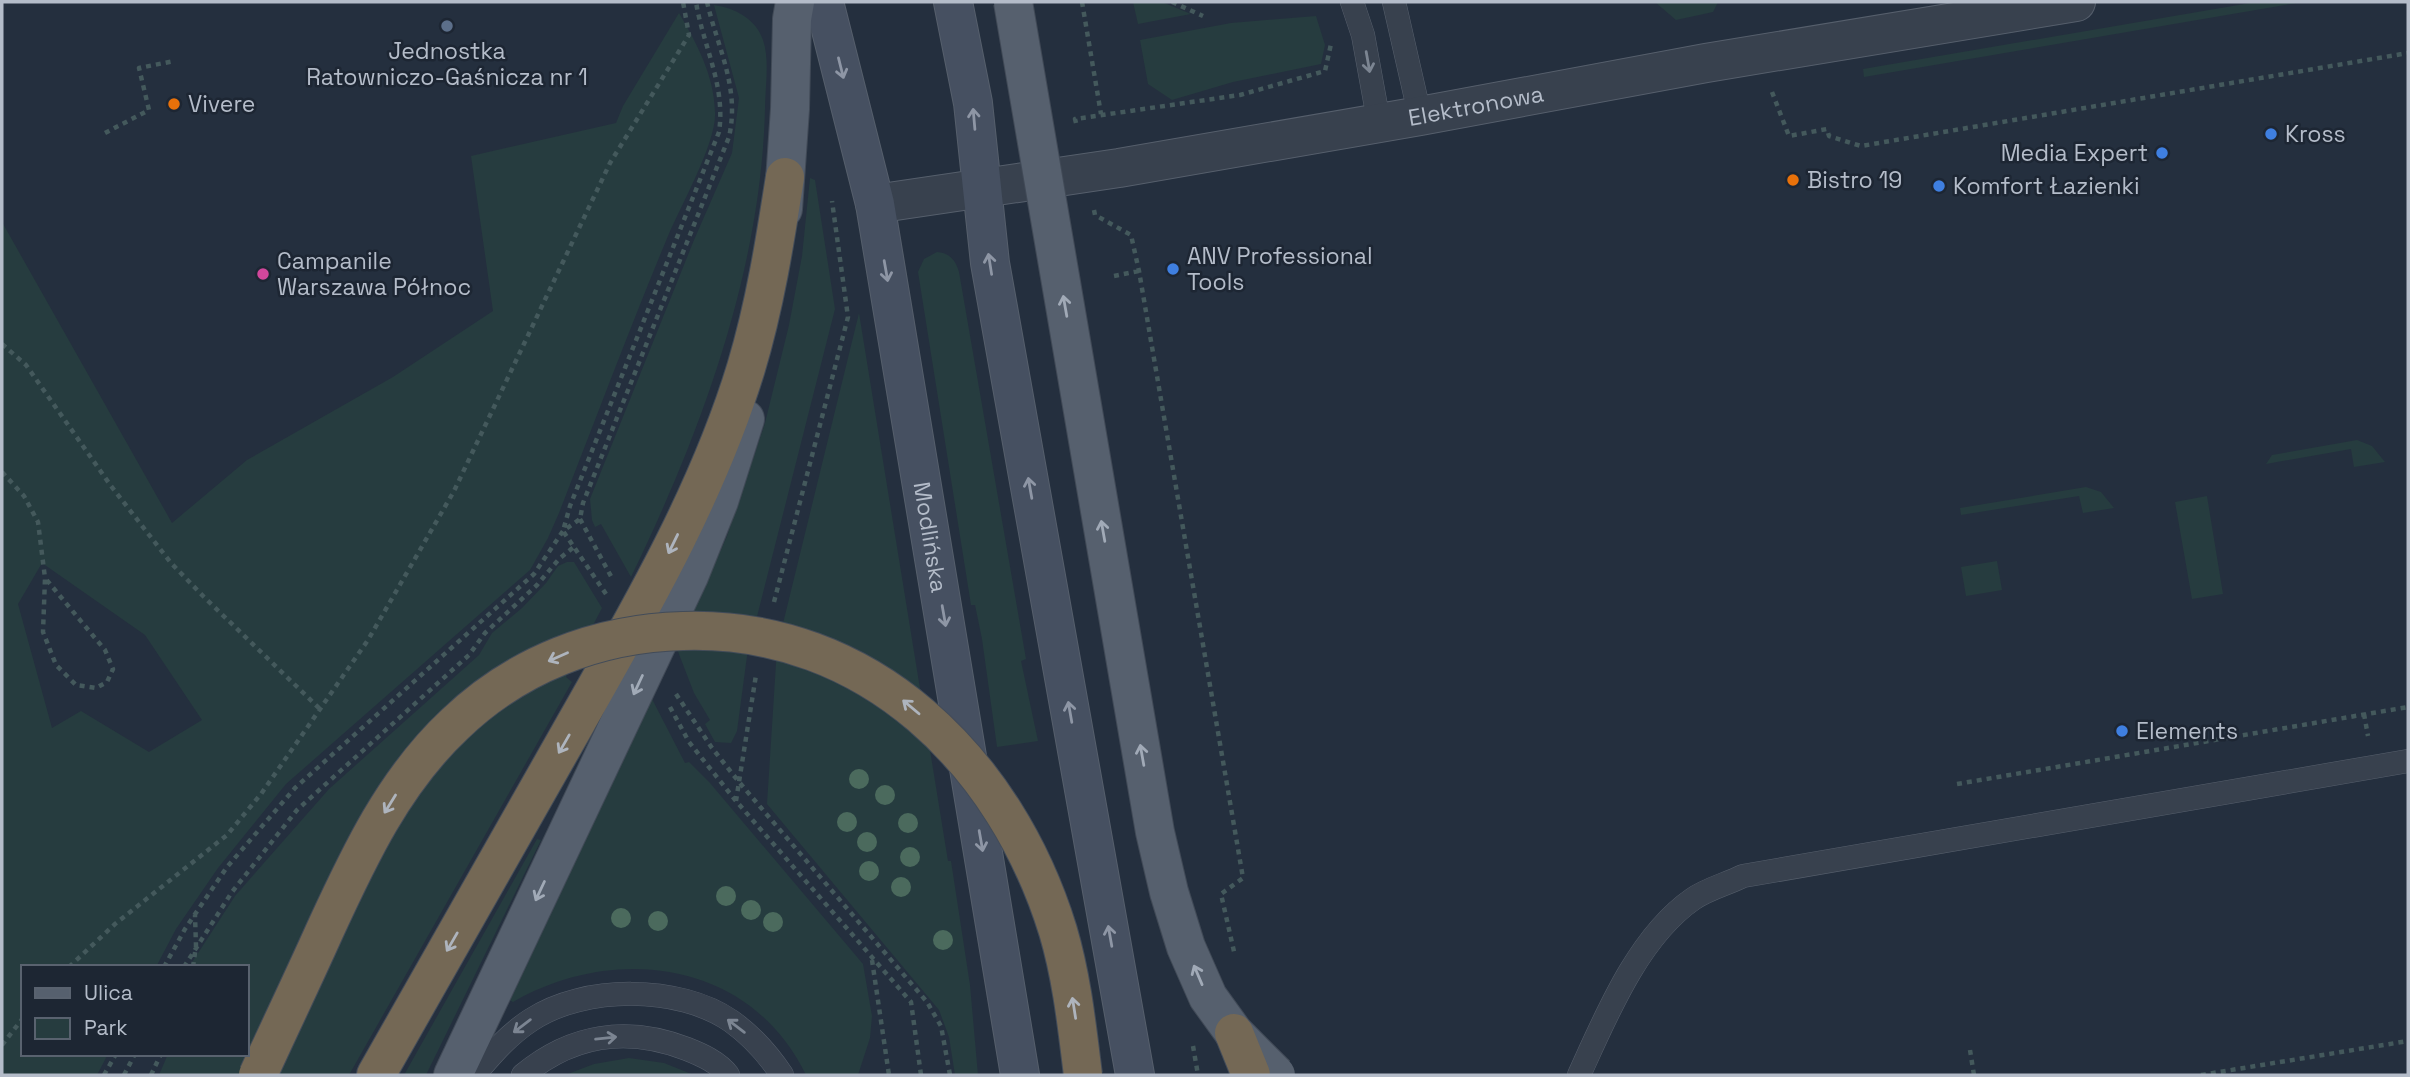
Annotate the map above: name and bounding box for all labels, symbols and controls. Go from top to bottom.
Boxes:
marker: Jednostka Ratowniczo-Gaśnicza nr 1 [439,18,455,34]
place label: Jednostka Ratowniczo-Gaśnicza nr 1 [306,36,588,92]
one-way arrow [1362,50,1375,73]
one-way arrow [835,56,848,79]
street label: Elektronowa [1406,78,1546,133]
place label: Vivere [188,89,255,119]
marker: Vivere [166,96,182,112]
one-way arrow [967,108,980,130]
place label: Kross [2285,119,2346,149]
marker: Kross [2263,126,2279,142]
place label: Media Expert [2001,138,2148,168]
marker: Media Expert [2154,145,2170,161]
place label: Bistro 19 [1807,165,1902,195]
place label: Komfort Łazienki [1953,171,2140,201]
marker: Bistro 19 [1785,172,1801,188]
marker: Komfort Łazienki [1931,178,1947,194]
place label: ANV Professional Tools [1187,241,1373,297]
place label: Campanile Warszawa Północ [277,246,471,302]
one-way arrow [983,253,996,276]
one-way arrow [880,259,893,282]
marker: ANV Professional Tools [1165,261,1181,277]
marker: Campanile Warszawa Północ [255,266,271,282]
one-way arrow [1058,296,1071,318]
one-way arrow [1023,477,1036,500]
street label: Modlińska [906,479,954,595]
one-way arrow [1096,520,1110,543]
one-way arrow [666,534,679,555]
one-way arrow [938,604,951,627]
one-way arrow [548,651,570,664]
one-way arrow [630,674,644,695]
one-way arrow [903,699,921,715]
one-way arrow [1063,701,1076,724]
place label: Elements [2136,716,2238,746]
marker: Elements [2114,723,2130,739]
one-way arrow [557,733,570,754]
one-way arrow [1135,744,1148,767]
one-way arrow [382,793,396,813]
one-way arrow [975,829,988,852]
one-way arrow [533,880,546,901]
one-way arrow [1103,925,1116,948]
one-way arrow [445,931,458,952]
one-way arrow [1191,964,1204,986]
legend [21,965,248,1056]
text: Ulica [84,979,133,1006]
one-way arrow [1067,997,1080,1020]
text: Park [84,1014,128,1041]
one-way arrow [727,1018,746,1033]
one-way arrow [514,1019,532,1034]
one-way arrow [594,1031,617,1044]

